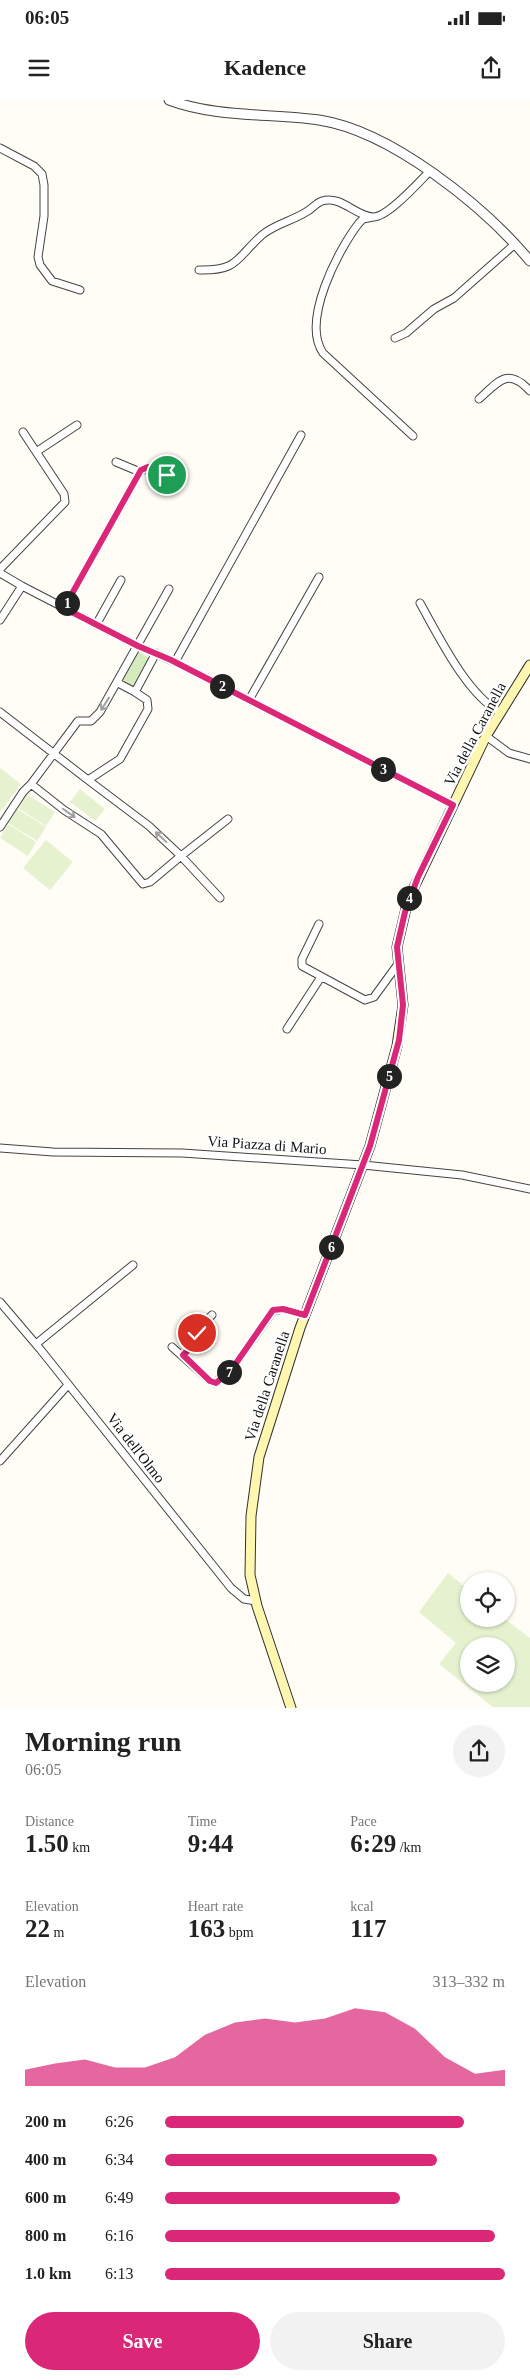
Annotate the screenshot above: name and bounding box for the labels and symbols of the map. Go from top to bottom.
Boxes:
pin [146,454,188,496]
pin: 1 [54,590,80,616]
pin: 2 [210,674,234,698]
street label: Via della Caranella [441,679,509,788]
one-way arrow [100,696,110,710]
pin: 3 [370,756,396,782]
one-way arrow [61,808,75,818]
one-way arrow [155,831,168,843]
pin: 4 [396,886,422,910]
pin: 5 [376,1064,402,1088]
street label: Via Piazza di Mario [207,1133,327,1157]
pin: 6 [318,1234,344,1260]
pin [176,1312,218,1354]
street label: Via della Caranella [242,1329,292,1443]
pin: 7 [216,1360,242,1384]
street label: Via dell'Olmo [104,1410,168,1486]

